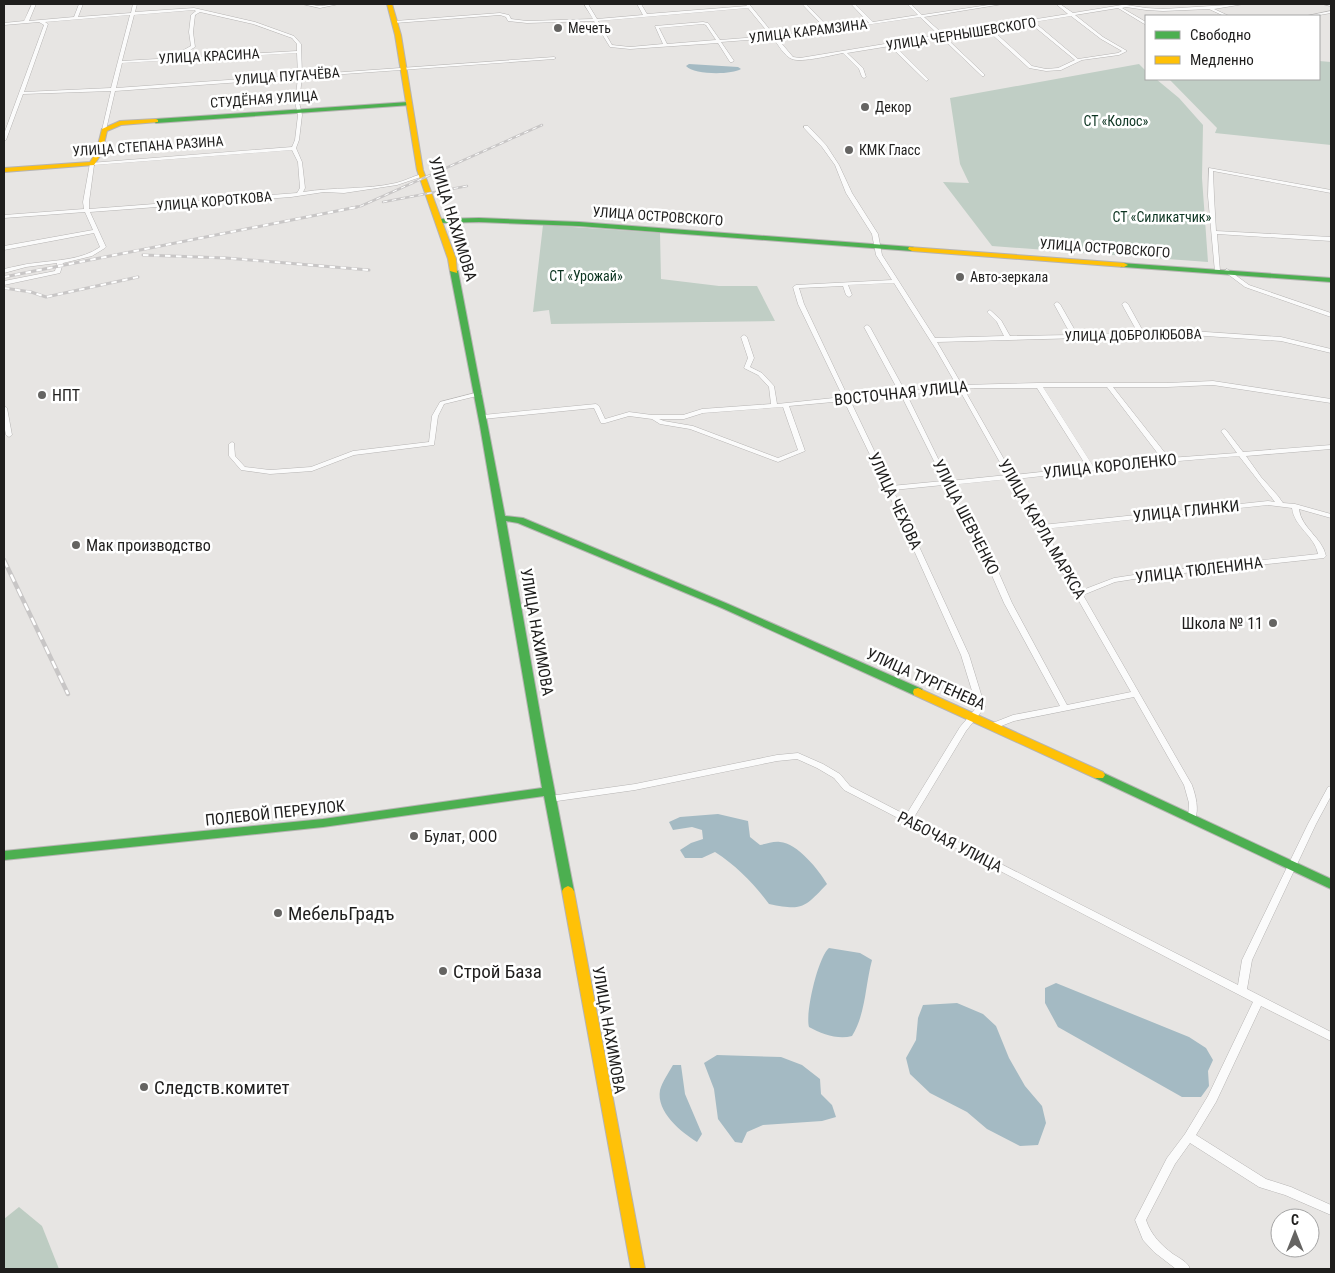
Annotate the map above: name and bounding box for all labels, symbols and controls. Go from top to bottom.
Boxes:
street label: УЛИЦА ЧЕРНЫШЕВСКОГО [885,14,1037,54]
legend [1145,15,1320,80]
street label: УЛИЦА КАРАМЗИНА [748,16,868,46]
place label: Мечеть [568,20,611,36]
marker: Мечеть [552,22,564,34]
text: Свободно [1190,26,1251,44]
street label: УЛИЦА КРАСИНА [158,45,260,67]
text: Медленно [1190,51,1254,69]
street label: УЛИЦА ПУГАЧЁВА [234,64,340,88]
street label: СТУДЁНАЯ УЛИЦА [210,87,318,111]
place label: Декор [875,99,911,115]
marker: Декор [859,101,871,113]
park label: СТ «Колос» [1084,113,1149,129]
street label: УЛИЦА СТЕПАНА РАЗИНА [72,133,224,159]
place label: КМК Гласс [859,142,920,158]
marker: КМК Гласс [843,144,855,156]
street label: УЛИЦА НАХИМОВА [425,155,481,283]
street label: УЛИЦА КОРОТКОВА [155,188,273,214]
street label: УЛИЦА ОСТРОВСКОГО [592,203,724,229]
park label: СТ «Силикатчик» [1113,209,1212,225]
street label: УЛИЦА ОСТРОВСКОГО [1039,235,1171,261]
park label: СТ «Урожай» [549,268,623,284]
place label: Авто-зеркала [970,269,1048,285]
marker: Авто-зеркала [954,271,966,283]
street label: УЛИЦА ДОБРОЛЮБОВА [1064,326,1202,344]
street label: ВОСТОЧНАЯ УЛИЦА [833,377,969,409]
place label: НПТ [52,386,80,405]
marker: НПТ [36,389,48,401]
street label: УЛИЦА ЧЕХОВА [864,449,926,553]
street label: УЛИЦА КОРОЛЕНКО [1042,450,1178,482]
street label: УЛИЦА ШЕВЧЕНКО [929,456,1003,578]
street label: УЛИЦА КАРЛА МАРКСА [994,456,1090,602]
street label: УЛИЦА ГЛИНКИ [1132,496,1240,526]
place label: Мак производство [86,536,211,555]
marker: Мак производство [70,539,82,551]
street label: УЛИЦА ТЮЛЕНИНА [1134,553,1264,587]
street label: УЛИЦА НАХИМОВА [516,567,558,697]
place label: Школа № 11 [1181,614,1263,633]
marker: Школа № 11 [1267,617,1279,629]
street label: УЛИЦА ТУРГЕНЕВА [863,644,989,714]
street label: ПОЛЕВОЙ ПЕРЕУЛОК [204,796,346,830]
street label: РАБОЧАЯ УЛИЦА [895,807,1005,877]
place label: Булат, ООО [424,827,497,846]
marker: Булат, ООО [408,830,420,842]
place label: МебельГрадъ [288,902,394,925]
marker: МебельГрадъ [272,907,284,919]
place label: Строй База [453,960,542,983]
marker: Строй База [437,965,449,977]
street label: УЛИЦА НАХИМОВА [588,965,630,1095]
place label: Следств.комитет [154,1076,290,1099]
marker: Следств.комитет [138,1081,150,1093]
north arrow [1270,1208,1320,1258]
text: С [1291,1212,1299,1228]

